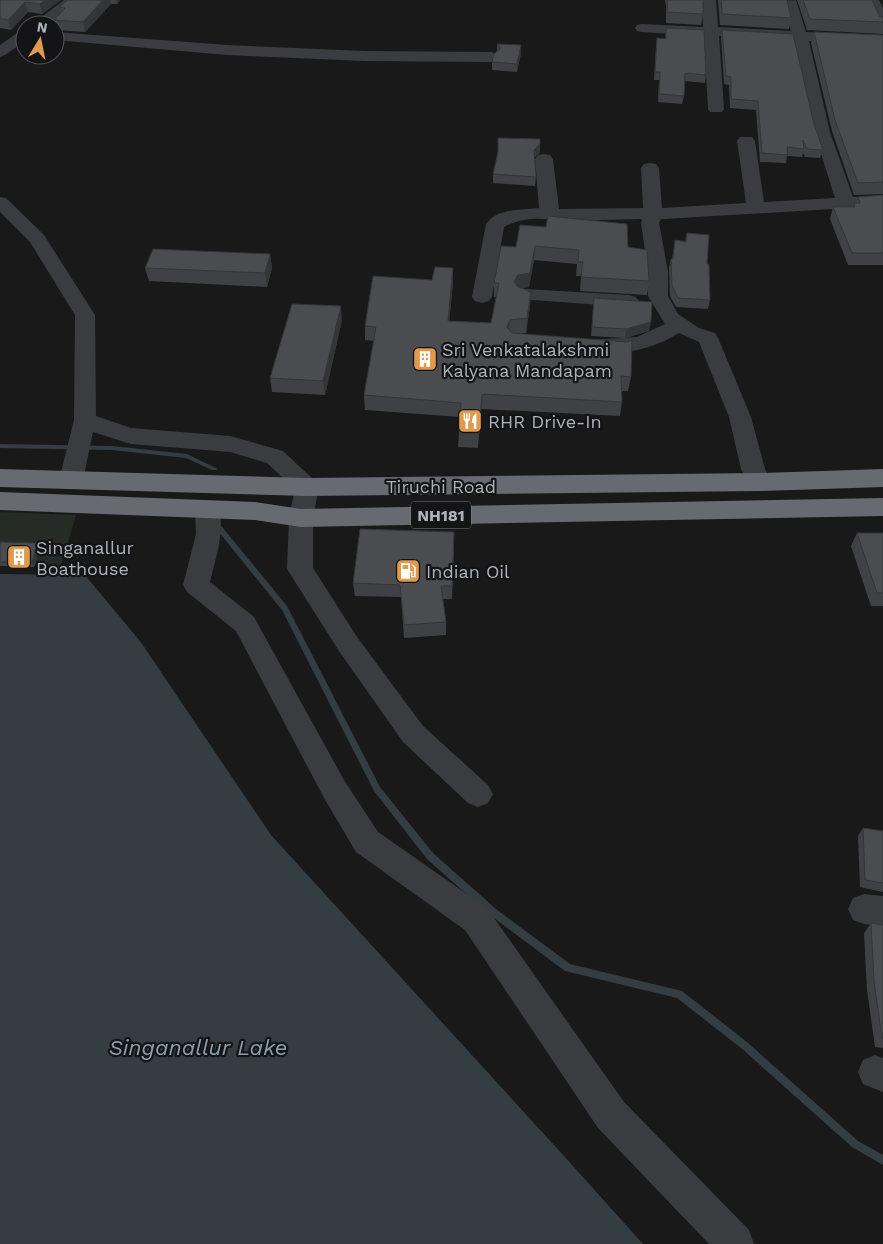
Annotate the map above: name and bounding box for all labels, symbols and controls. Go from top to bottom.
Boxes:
north arrow [15,15,65,65]
text: N [36,18,49,36]
place label: Sri Venkatalakshmi Kalyana Mandapam [442,339,612,381]
building icon: Sri Venkatalakshmi Kalyana Mandapam [412,346,438,372]
restaurant icon: RHR Drive-In [457,408,483,434]
place label: RHR Drive-In [488,411,602,432]
street label: Tiruchi Road [386,476,496,497]
road number: NH181 [411,502,471,528]
place label: Singanallur Boathouse [36,537,134,579]
building icon: Singanallur Boathouse [6,544,32,570]
fuel station icon: Indian Oil [395,558,421,584]
place label: Indian Oil [426,561,510,582]
water label: Singanallur Lake [109,1035,287,1060]

